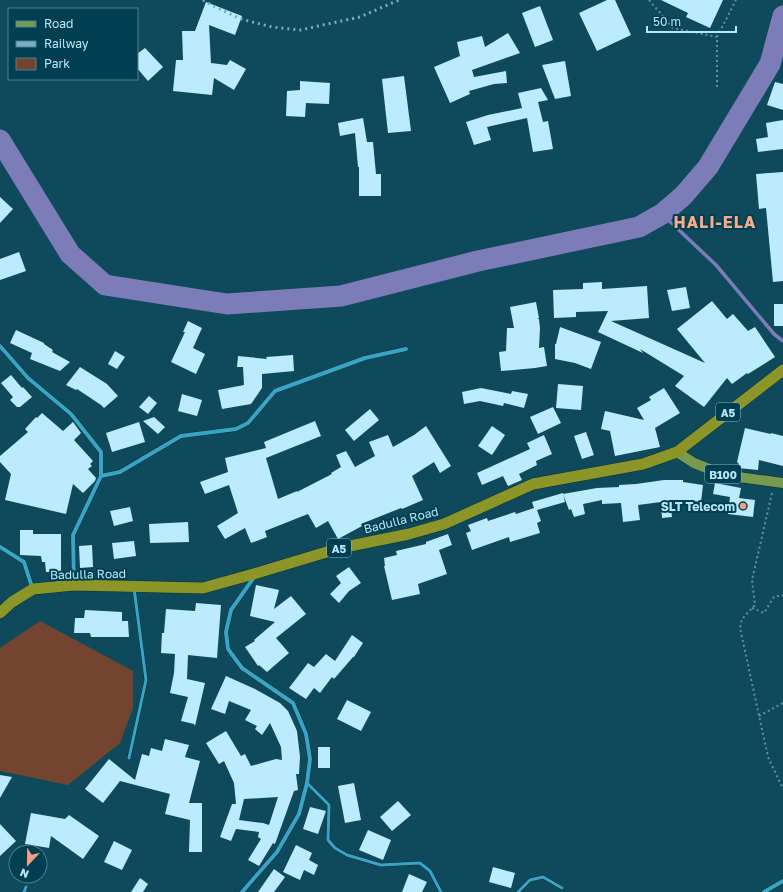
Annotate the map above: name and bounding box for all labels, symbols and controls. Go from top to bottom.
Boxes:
legend [8,8,138,80]
scale bar [647,8,736,34]
text: 50 m [653,14,681,29]
text: Road [44,16,73,31]
text: Railway [44,36,89,51]
text: Park [44,56,70,71]
district label: HALI-ELA [674,212,756,232]
road number: A5 [716,403,740,421]
road number: B100 [705,465,741,483]
place label: SLT Telecom [661,499,735,514]
marker: SLT Telecom [738,501,748,511]
street label: Badulla Road [362,503,440,537]
road number: A5 [327,539,351,557]
street label: Badulla Road [50,566,126,582]
north arrow [8,844,48,884]
text: N [18,866,30,881]

